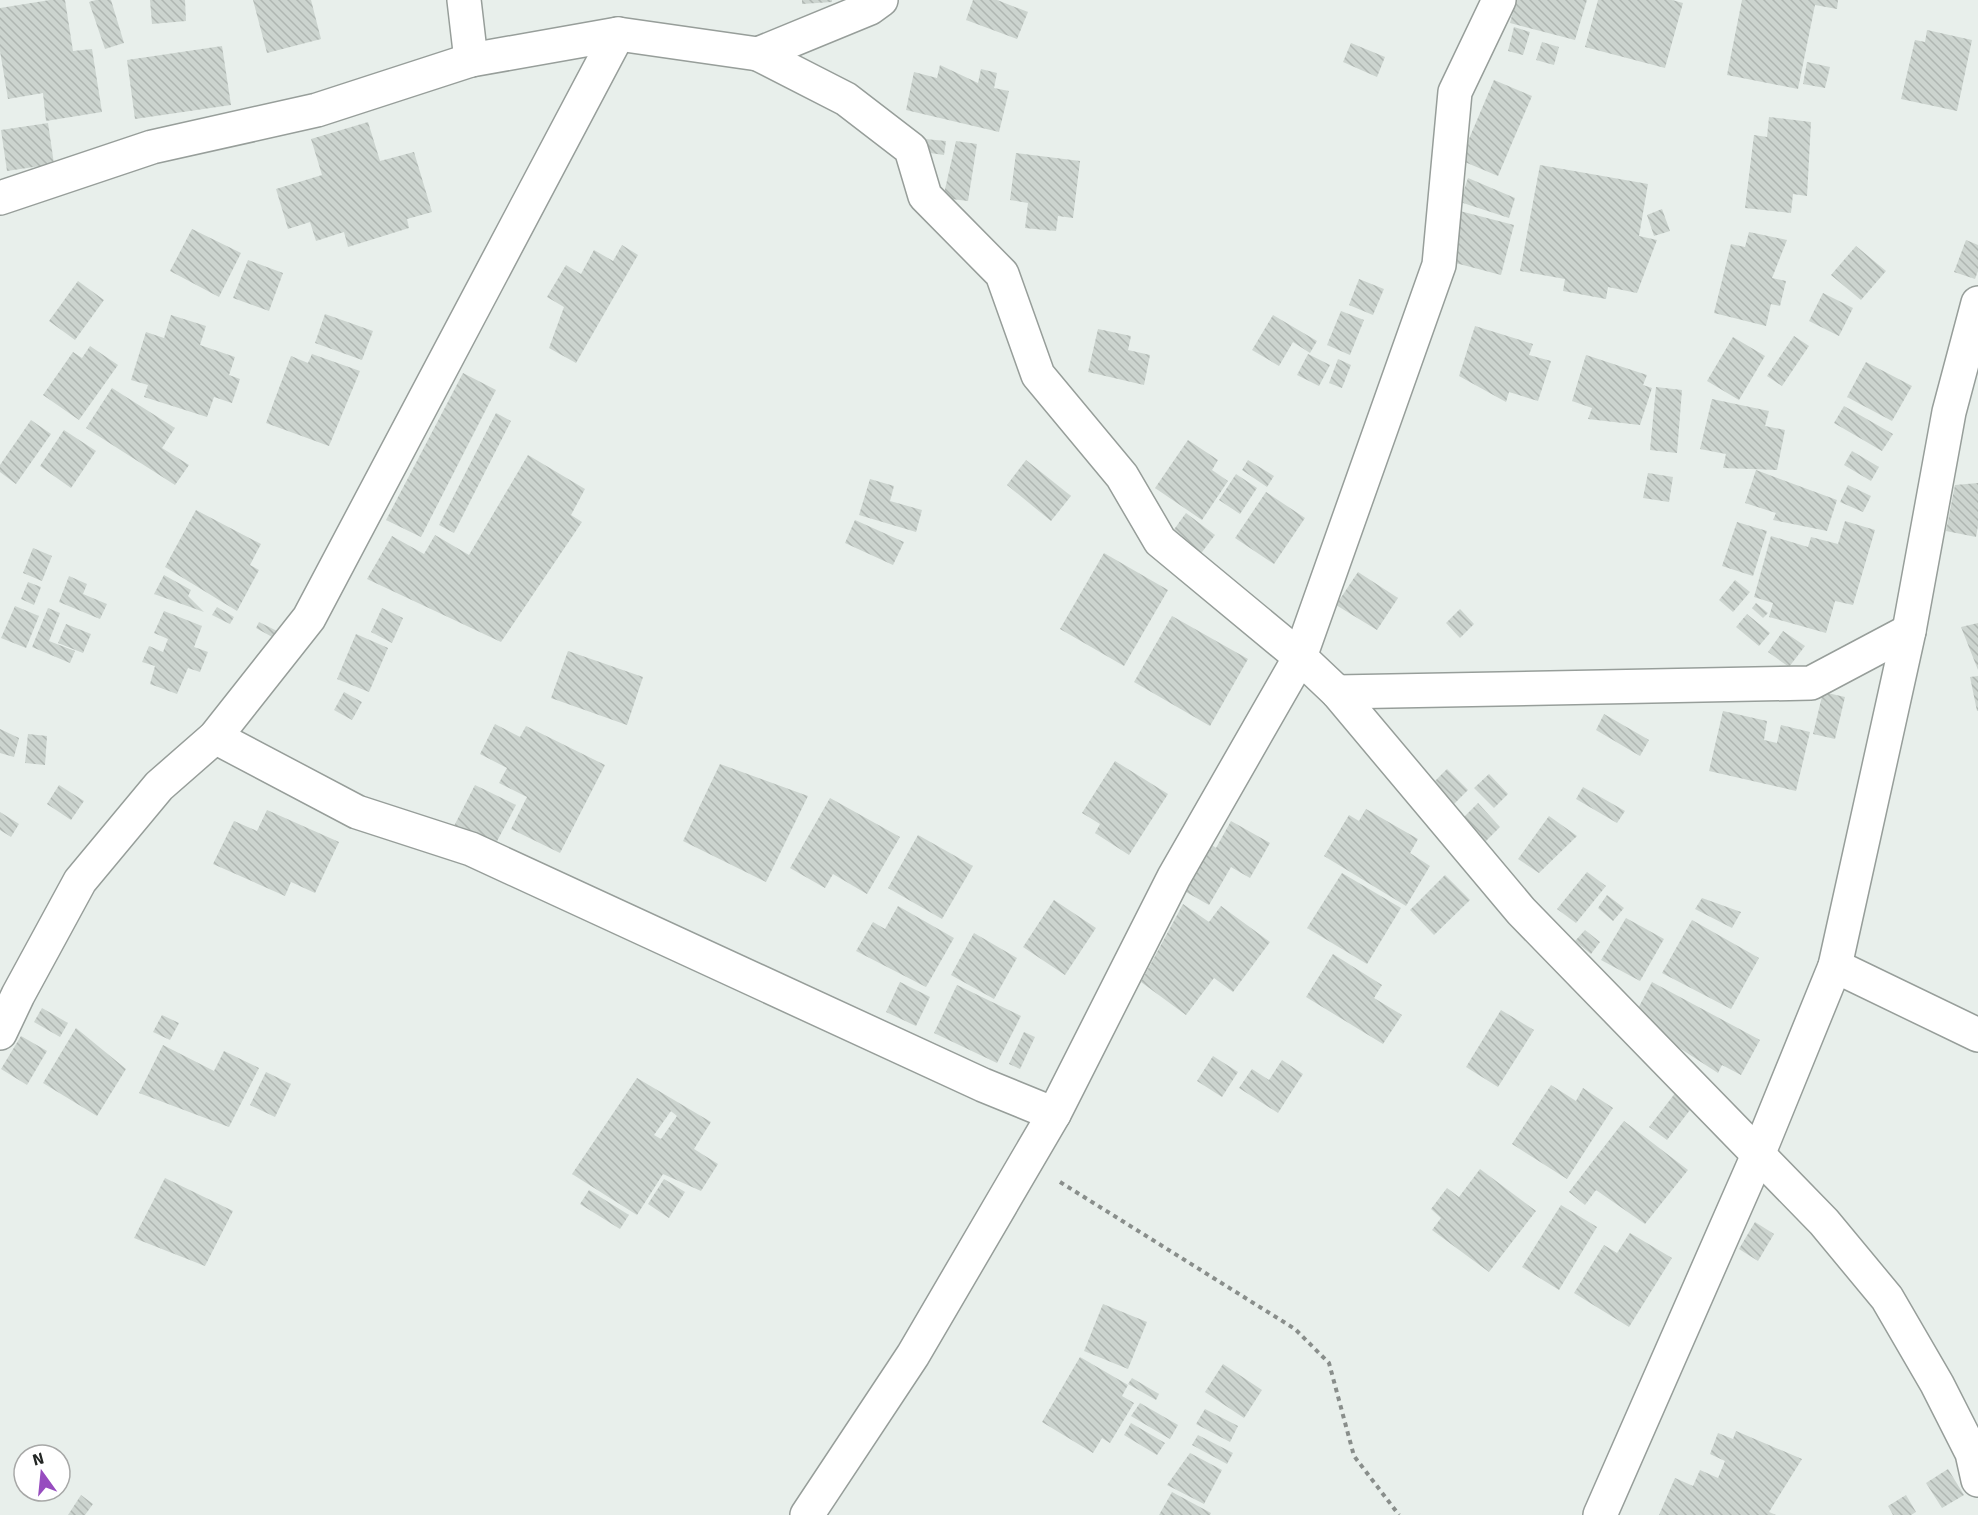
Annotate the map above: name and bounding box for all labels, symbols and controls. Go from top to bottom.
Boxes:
north arrow [12,1443,72,1503]
text: N [30,1448,46,1471]

